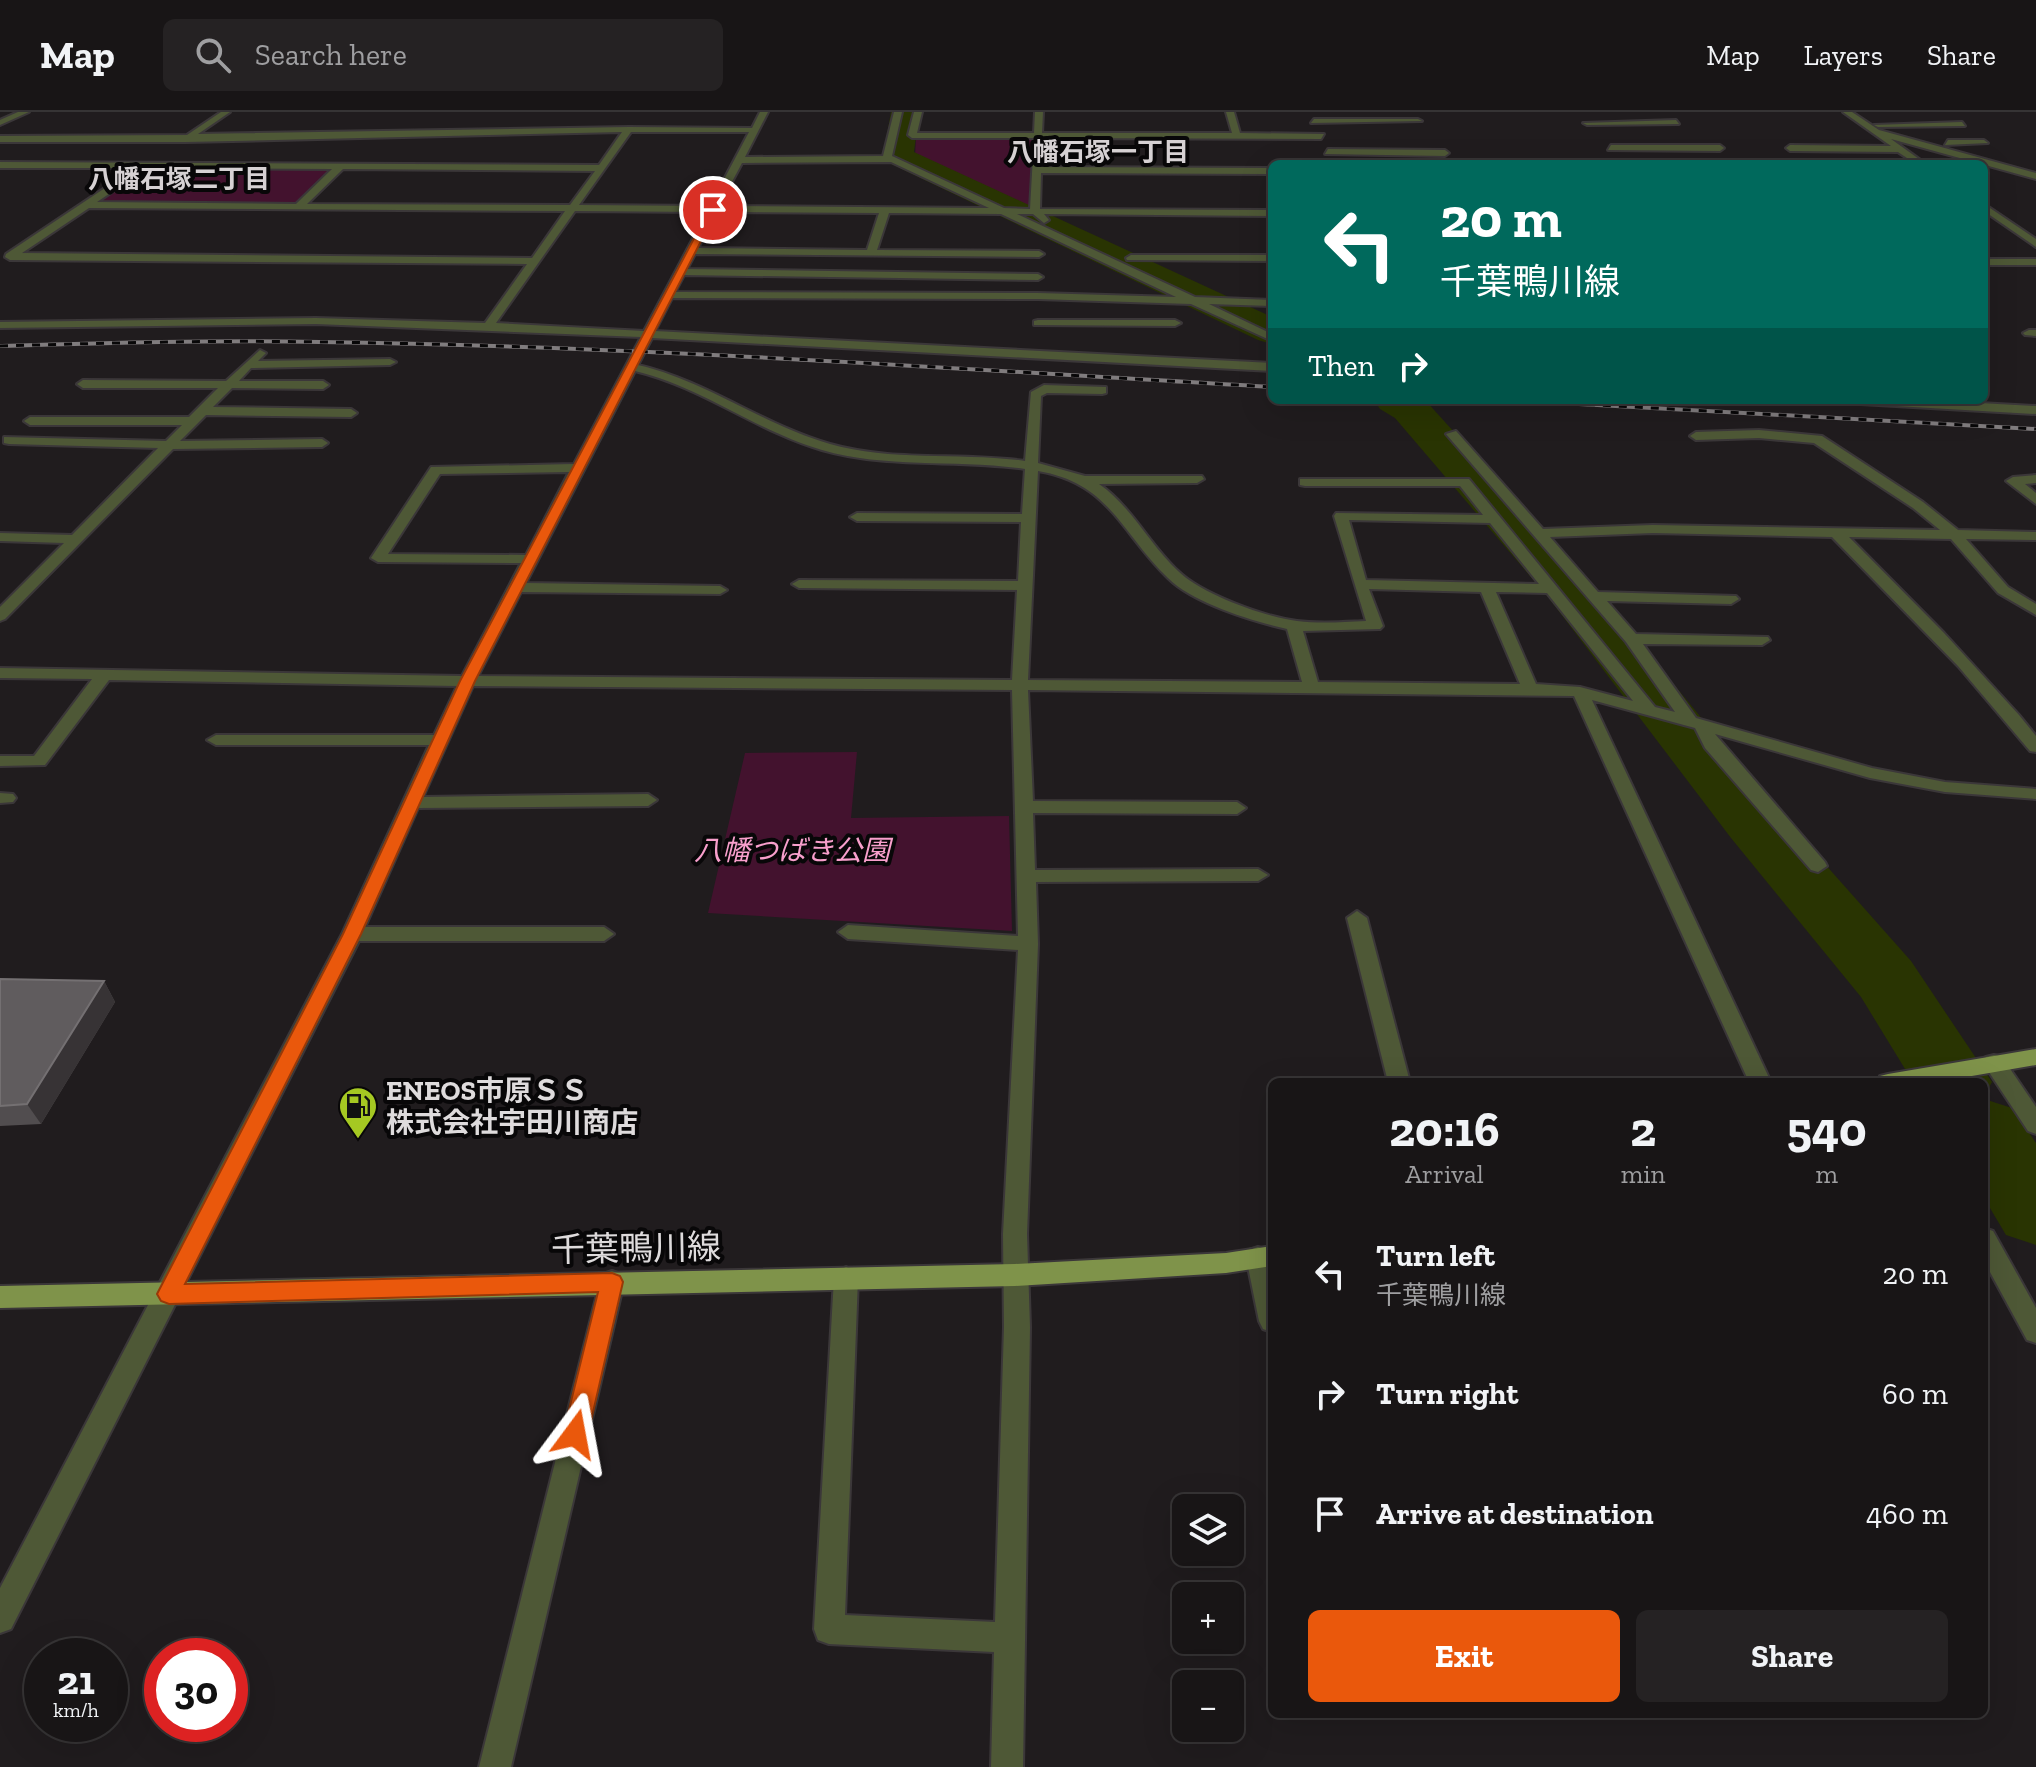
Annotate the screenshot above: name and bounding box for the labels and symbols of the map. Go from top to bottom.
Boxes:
district label: 八幡石塚一丁目 [1007,136,1189,168]
district label: 八幡石塚二丁目 [88,163,270,195]
pin [679,176,747,244]
park label: 八幡つばき公園 [694,834,894,867]
place label: ENEOS市原ＳＳ 株式会社宇田川商店 [386,1074,638,1139]
fuel station icon: ENEOS市原ＳＳ 株式会社宇田川商店 [337,1085,379,1140]
street label: 千葉鴨川線 [551,1227,721,1270]
position arrow [533,1392,617,1476]
speed limit sign: 30 [144,1638,248,1742]

